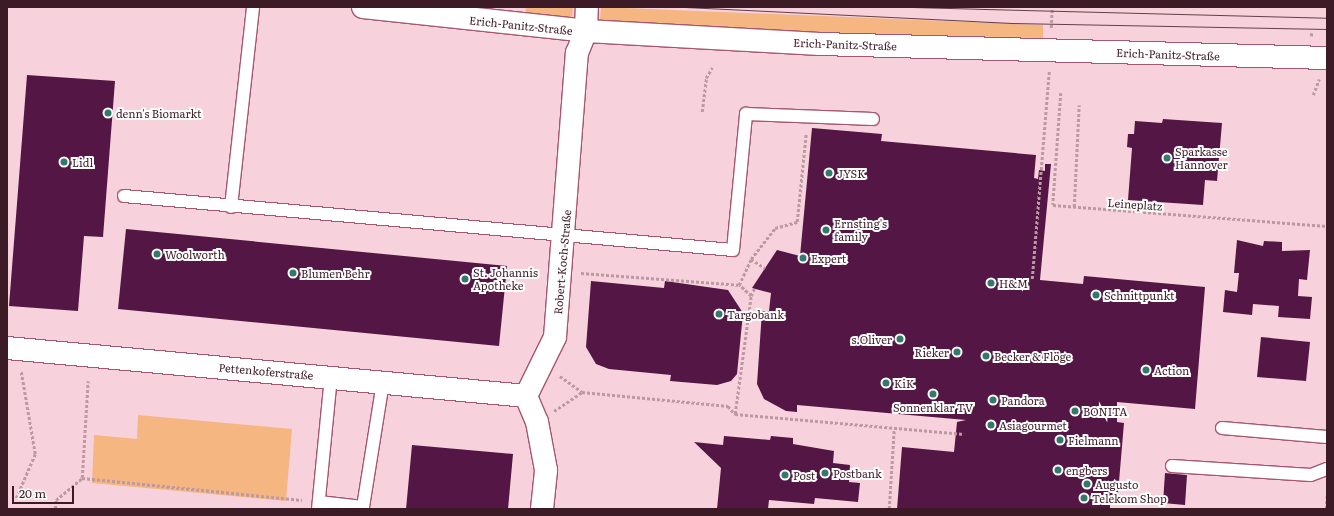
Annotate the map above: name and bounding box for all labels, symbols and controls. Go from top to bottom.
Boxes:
street label: Erich-Panitz-Straße [469,13,573,37]
street label: Erich-Panitz-Straße [793,36,897,52]
street label: Erich-Panitz-Straße [1116,46,1220,62]
place label: denn's Biomarkt [116,106,201,120]
marker: denn's Biomarkt [103,108,113,118]
place label: Sparkasse Hannover [1175,145,1228,171]
marker: Sparkasse Hannover [1162,153,1172,163]
place label: Lidl [72,155,93,169]
marker: Lidl [59,157,69,167]
place label: JYSK [837,166,865,180]
marker: JYSK [824,168,834,178]
street label: Leineplatz [1107,196,1163,212]
street label: Robert-Koch-Straße [551,209,573,315]
place label: Ernsting's family [834,217,887,243]
marker: Ernsting's family [821,225,831,235]
place label: Woolworth [165,247,225,261]
marker: Woolworth [152,249,162,259]
place label: Expert [811,251,846,265]
marker: Expert [798,253,808,263]
place label: Blumen Behr [301,266,370,280]
place label: St. Johannis Apotheke [473,266,538,292]
marker: Blumen Behr [288,268,298,278]
marker: St. Johannis Apotheke [460,274,470,284]
place label: H&M [999,276,1028,290]
marker: H&M [986,278,996,288]
place label: Schnittpunkt [1104,288,1175,302]
marker: Schnittpunkt [1091,290,1101,300]
place label: Targobank [727,307,784,321]
marker: Targobank [714,309,724,319]
place label: s.Oliver [851,332,892,346]
marker: s.Oliver [895,334,905,344]
place label: Rieker [914,345,949,359]
marker: Rieker [952,347,962,357]
place label: Becker & Flöge [994,349,1071,363]
marker: Becker & Flöge [981,351,991,361]
street label: Pettenkoferstraße [218,360,314,382]
place label: Action [1154,363,1189,377]
marker: Action [1141,365,1151,375]
place label: KiK [894,376,914,390]
marker: KiK [881,378,891,388]
marker: Sonnenklar TV [928,389,938,399]
place label: Pandora [1001,393,1045,407]
marker: Pandora [988,395,998,405]
place label: Sonnenklar TV [893,400,973,414]
place label: BONITA [1083,404,1127,418]
marker: BONITA [1070,406,1080,416]
place label: Asiagourmet [999,418,1067,432]
marker: Asiagourmet [986,420,996,430]
place label: Fielmann [1068,433,1118,447]
marker: Fielmann [1055,435,1065,445]
place label: engbers [1066,463,1107,477]
marker: engbers [1053,465,1063,475]
place label: Postbank [833,466,882,480]
place label: Post [793,468,815,482]
marker: Postbank [820,468,830,478]
marker: Post [780,470,790,480]
place label: Augusto [1095,477,1138,491]
scale bar [14,478,76,504]
marker: Augusto [1082,479,1092,489]
text: 20 m [19,484,46,502]
place label: Telekom Shop [1092,491,1167,505]
marker: Telekom Shop [1079,493,1089,503]

